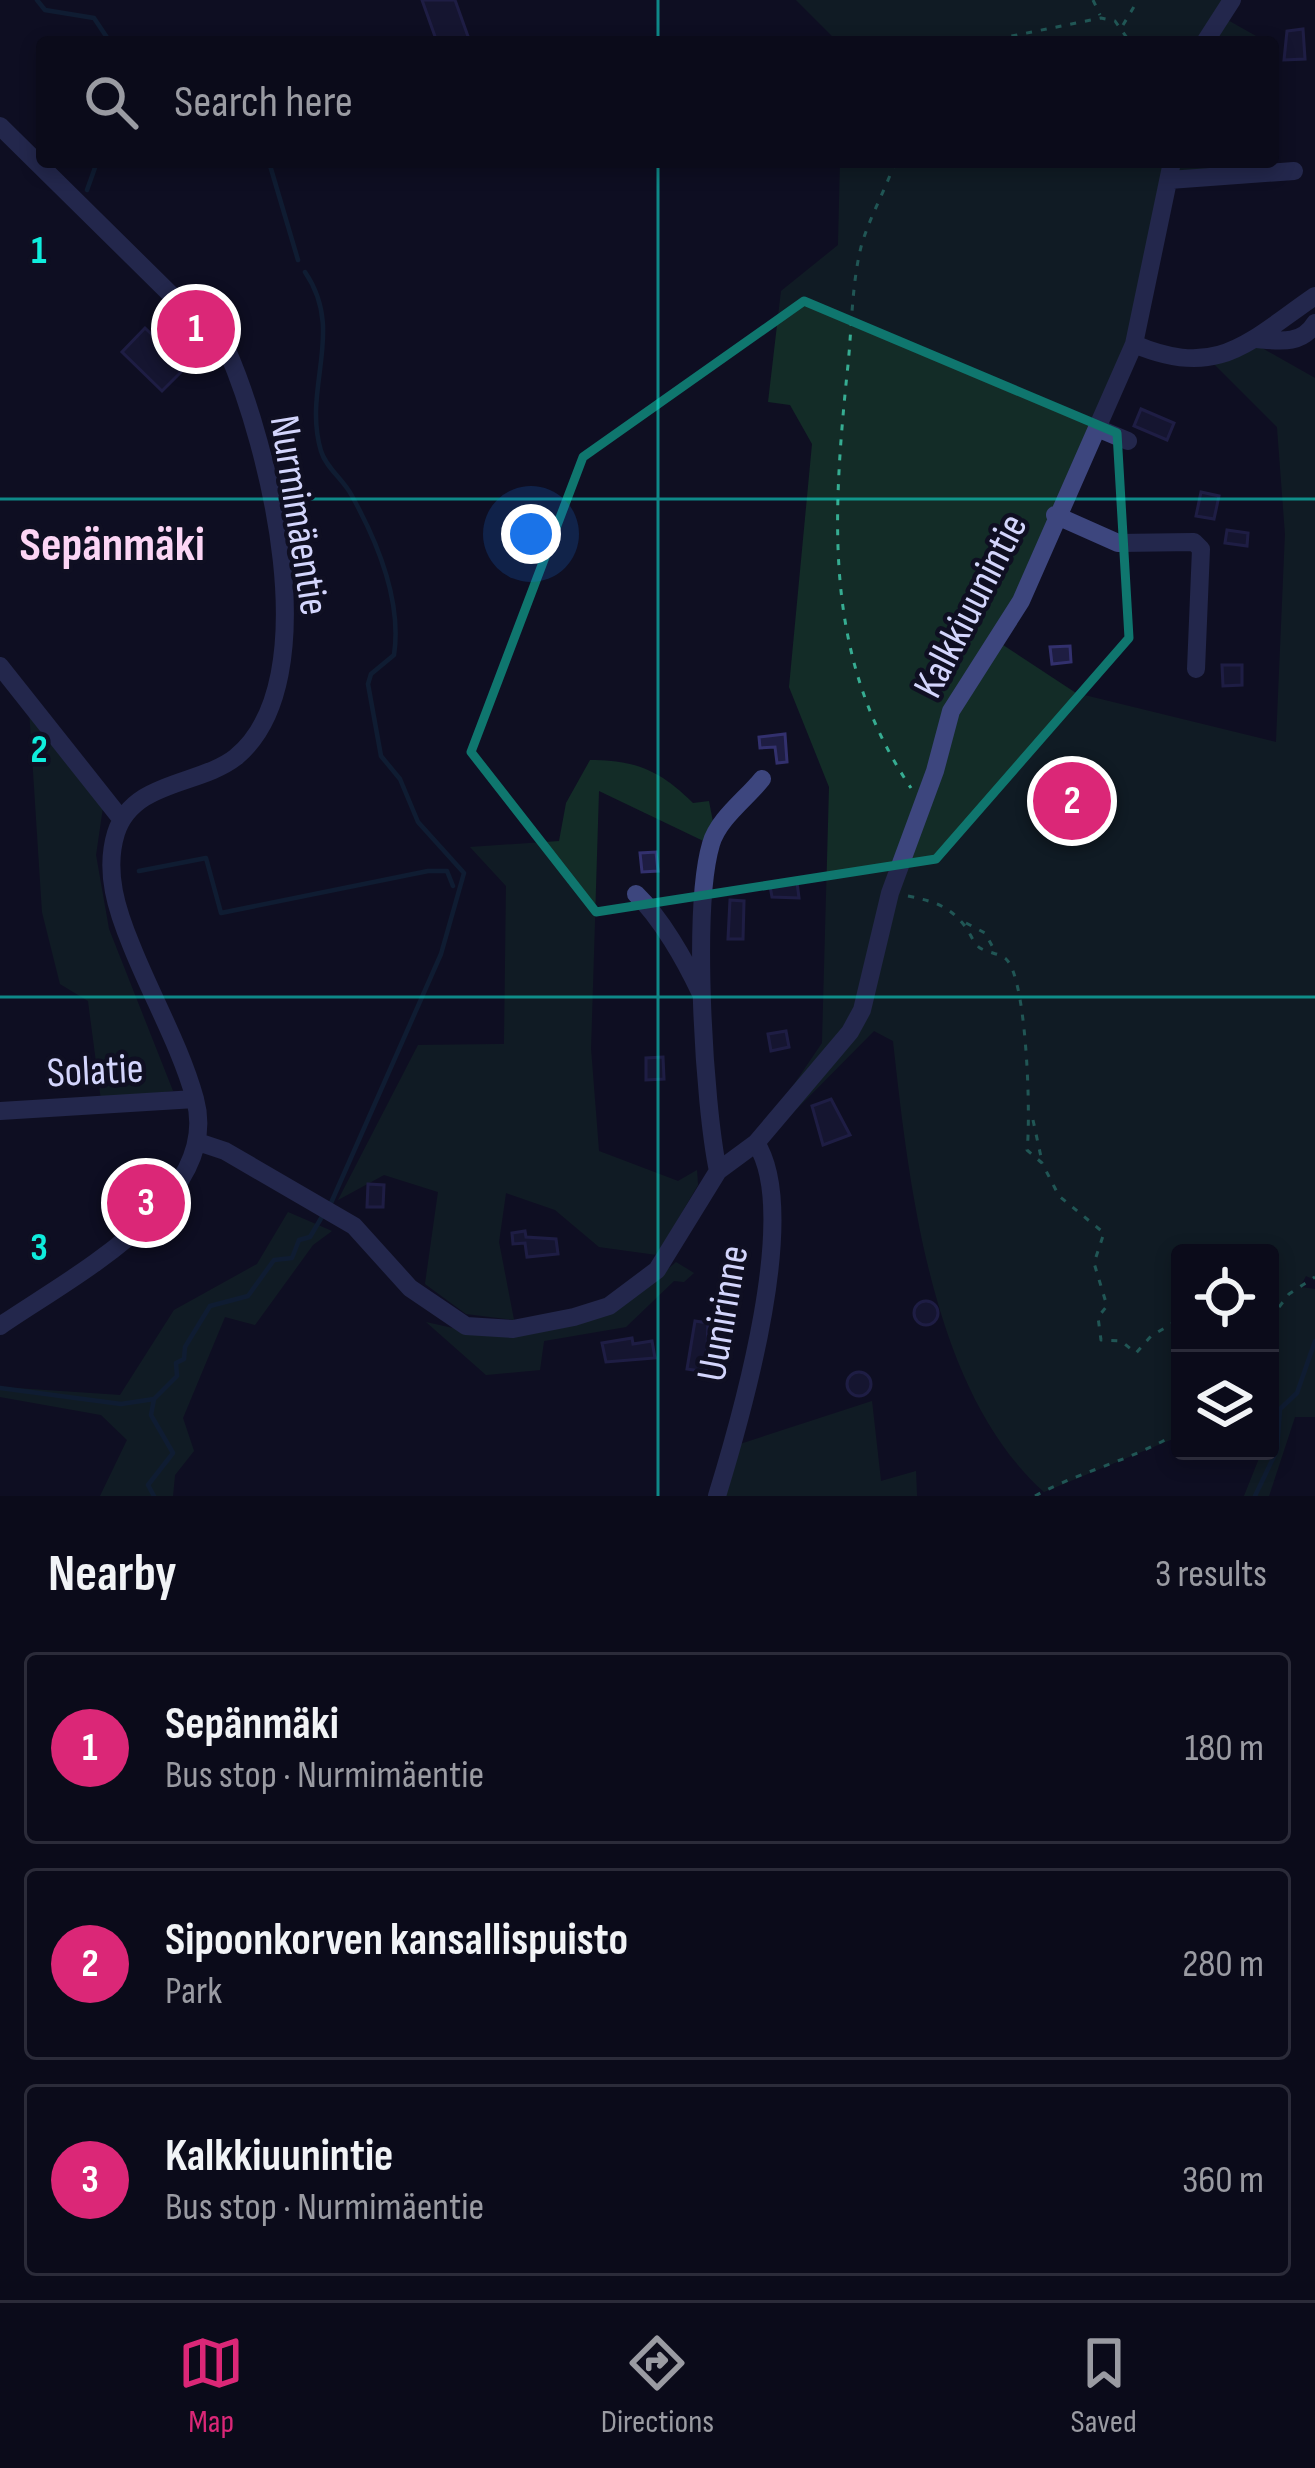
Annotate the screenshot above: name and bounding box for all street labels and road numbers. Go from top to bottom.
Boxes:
street label: Nurmimäentie [258,412,339,619]
street label: Kalkkiuunintie [903,506,1039,707]
street label: Solatie [45,1043,145,1099]
street label: Uunirinne [686,1242,760,1385]

